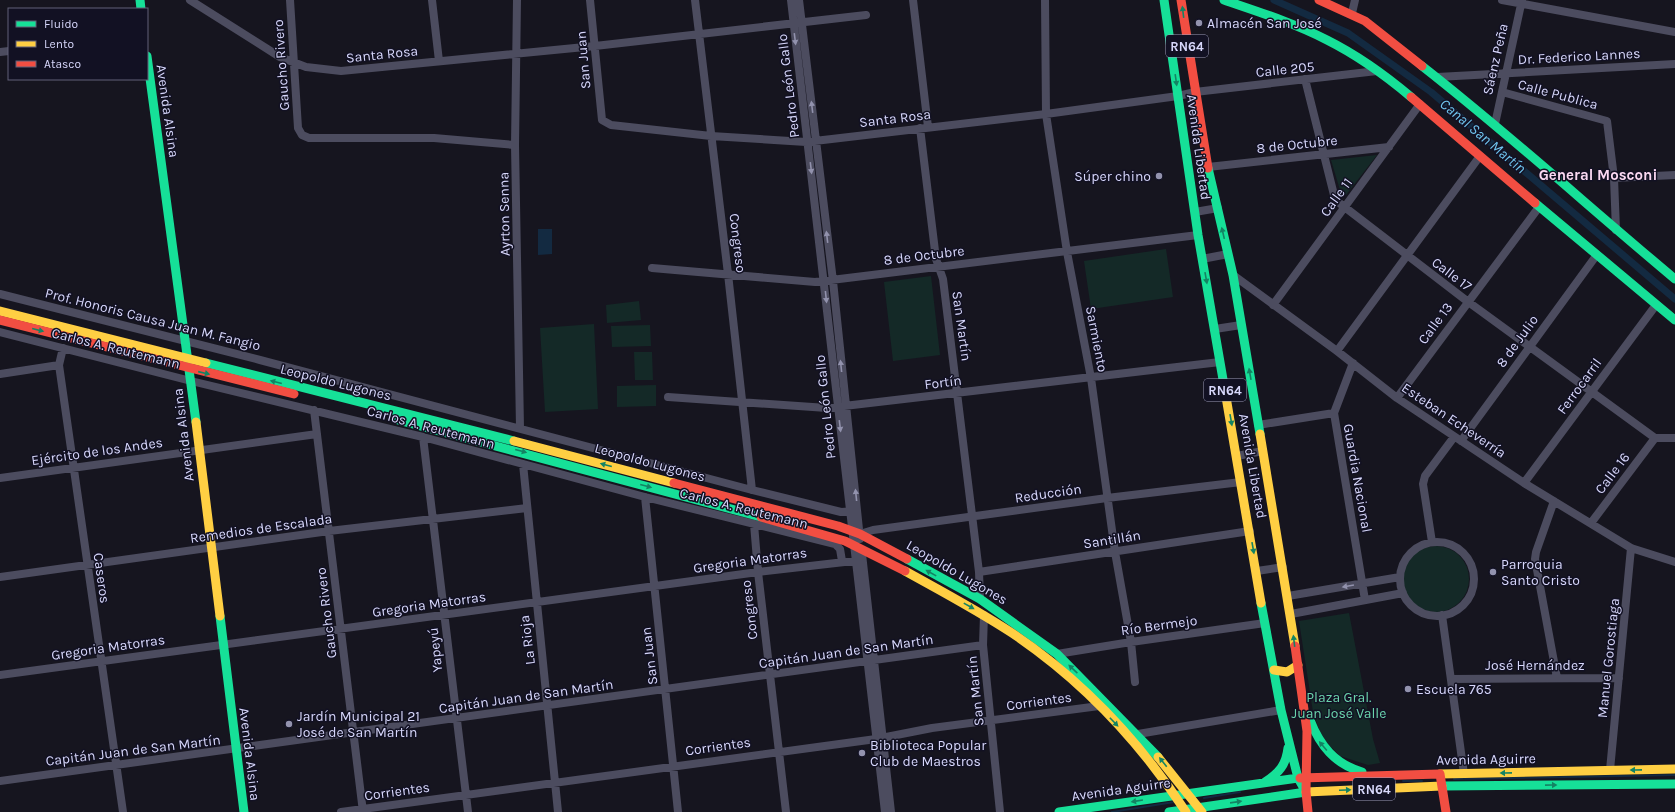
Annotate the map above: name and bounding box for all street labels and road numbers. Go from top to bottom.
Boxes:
street label: Gaucho Rivero [270,19,293,111]
street label: Sáenz Peña [1479,22,1512,97]
street label: San Juan [572,30,595,90]
street label: Pedro León Gallo [774,33,803,139]
road number: RN64 [1166,35,1208,57]
street label: Santa Rosa [345,42,419,67]
street label: Dr. Federico Lannes [1517,45,1641,68]
street label: Calle 205 [1255,58,1315,81]
street label: Avenida Alsina [153,64,182,159]
street label: Calle Publica [1516,76,1600,113]
street label: Avenida Libertad [1183,93,1214,201]
street label: Santa Rosa [858,106,932,131]
street label: 8 de Octubre [1256,132,1338,157]
street label: Ayrton Senna [495,172,514,256]
street label: Calle 11 [1317,175,1356,220]
street label: Congreso [725,212,750,274]
street label: 8 de Octubre [883,242,965,269]
street label: Calle 17 [1428,254,1475,295]
street label: Prof. Honoris Causa Juan M. Fangio [43,284,262,355]
street label: San Martín [948,290,975,362]
street label: Calle 13 [1415,299,1456,348]
street label: Sarmiento [1082,305,1111,374]
street label: 8 de Julio [1493,312,1542,371]
street label: Carlos A. Reutemann [50,324,182,373]
street label: Pedro León Gallo [812,354,839,460]
street label: Ferrocarril [1553,355,1605,418]
street label: Leopoldo Lugones [279,360,393,405]
street label: Fortín [923,372,963,393]
road number: RN64 [1204,379,1246,401]
street label: Esteban Echeverría [1398,379,1509,462]
street label: Avenida Alsina [169,387,198,482]
street label: Carlos A. Reutemann [365,402,497,453]
street label: Avenida Libertad [1235,412,1270,520]
street label: Guardia Nacional [1340,422,1375,534]
street label: Ejército de los Andes [30,434,164,469]
street label: Leopoldo Lugones [593,440,707,485]
street label: Calle 16 [1591,449,1633,497]
street label: Reducción [1014,480,1083,507]
street label: Carlos A. Reutemann [678,484,810,533]
street label: Remedios de Escalada [189,510,333,547]
street label: Santillán [1082,527,1142,552]
street label: Leopoldo Lugones [903,537,1010,608]
street label: Gregoria Matorras [692,544,808,577]
street label: Caseros [90,552,113,604]
street label: Gaucho Rivero [312,566,341,659]
street label: Congreso [737,579,762,641]
street label: Gregoria Matorras [371,588,487,621]
street label: Manuel Gorostiaga [1594,597,1623,719]
street label: Río Bermejo [1120,612,1198,639]
street label: La Rioja [516,614,539,666]
street label: San Juan [638,626,661,686]
street label: Yapeyú [425,627,446,673]
street label: Gregoria Matorras [50,631,166,664]
street label: Capitán Juan de San Martín [758,631,935,672]
street label: San Martín [963,655,988,727]
street label: José Hernández [1485,657,1585,674]
street label: Capitán Juan de San Martín [438,676,615,717]
street label: Corrientes [1005,688,1073,715]
street label: Avenida Alsina [235,707,264,802]
street label: Capitán Juan de San Martín [45,731,222,770]
street label: Corrientes [684,733,752,760]
street label: Avenida Aguirre [1436,750,1536,769]
street label: Avenida Aguirre [1070,774,1172,805]
street label: Corrientes [363,778,431,805]
road number: RN64 [1353,778,1395,800]

